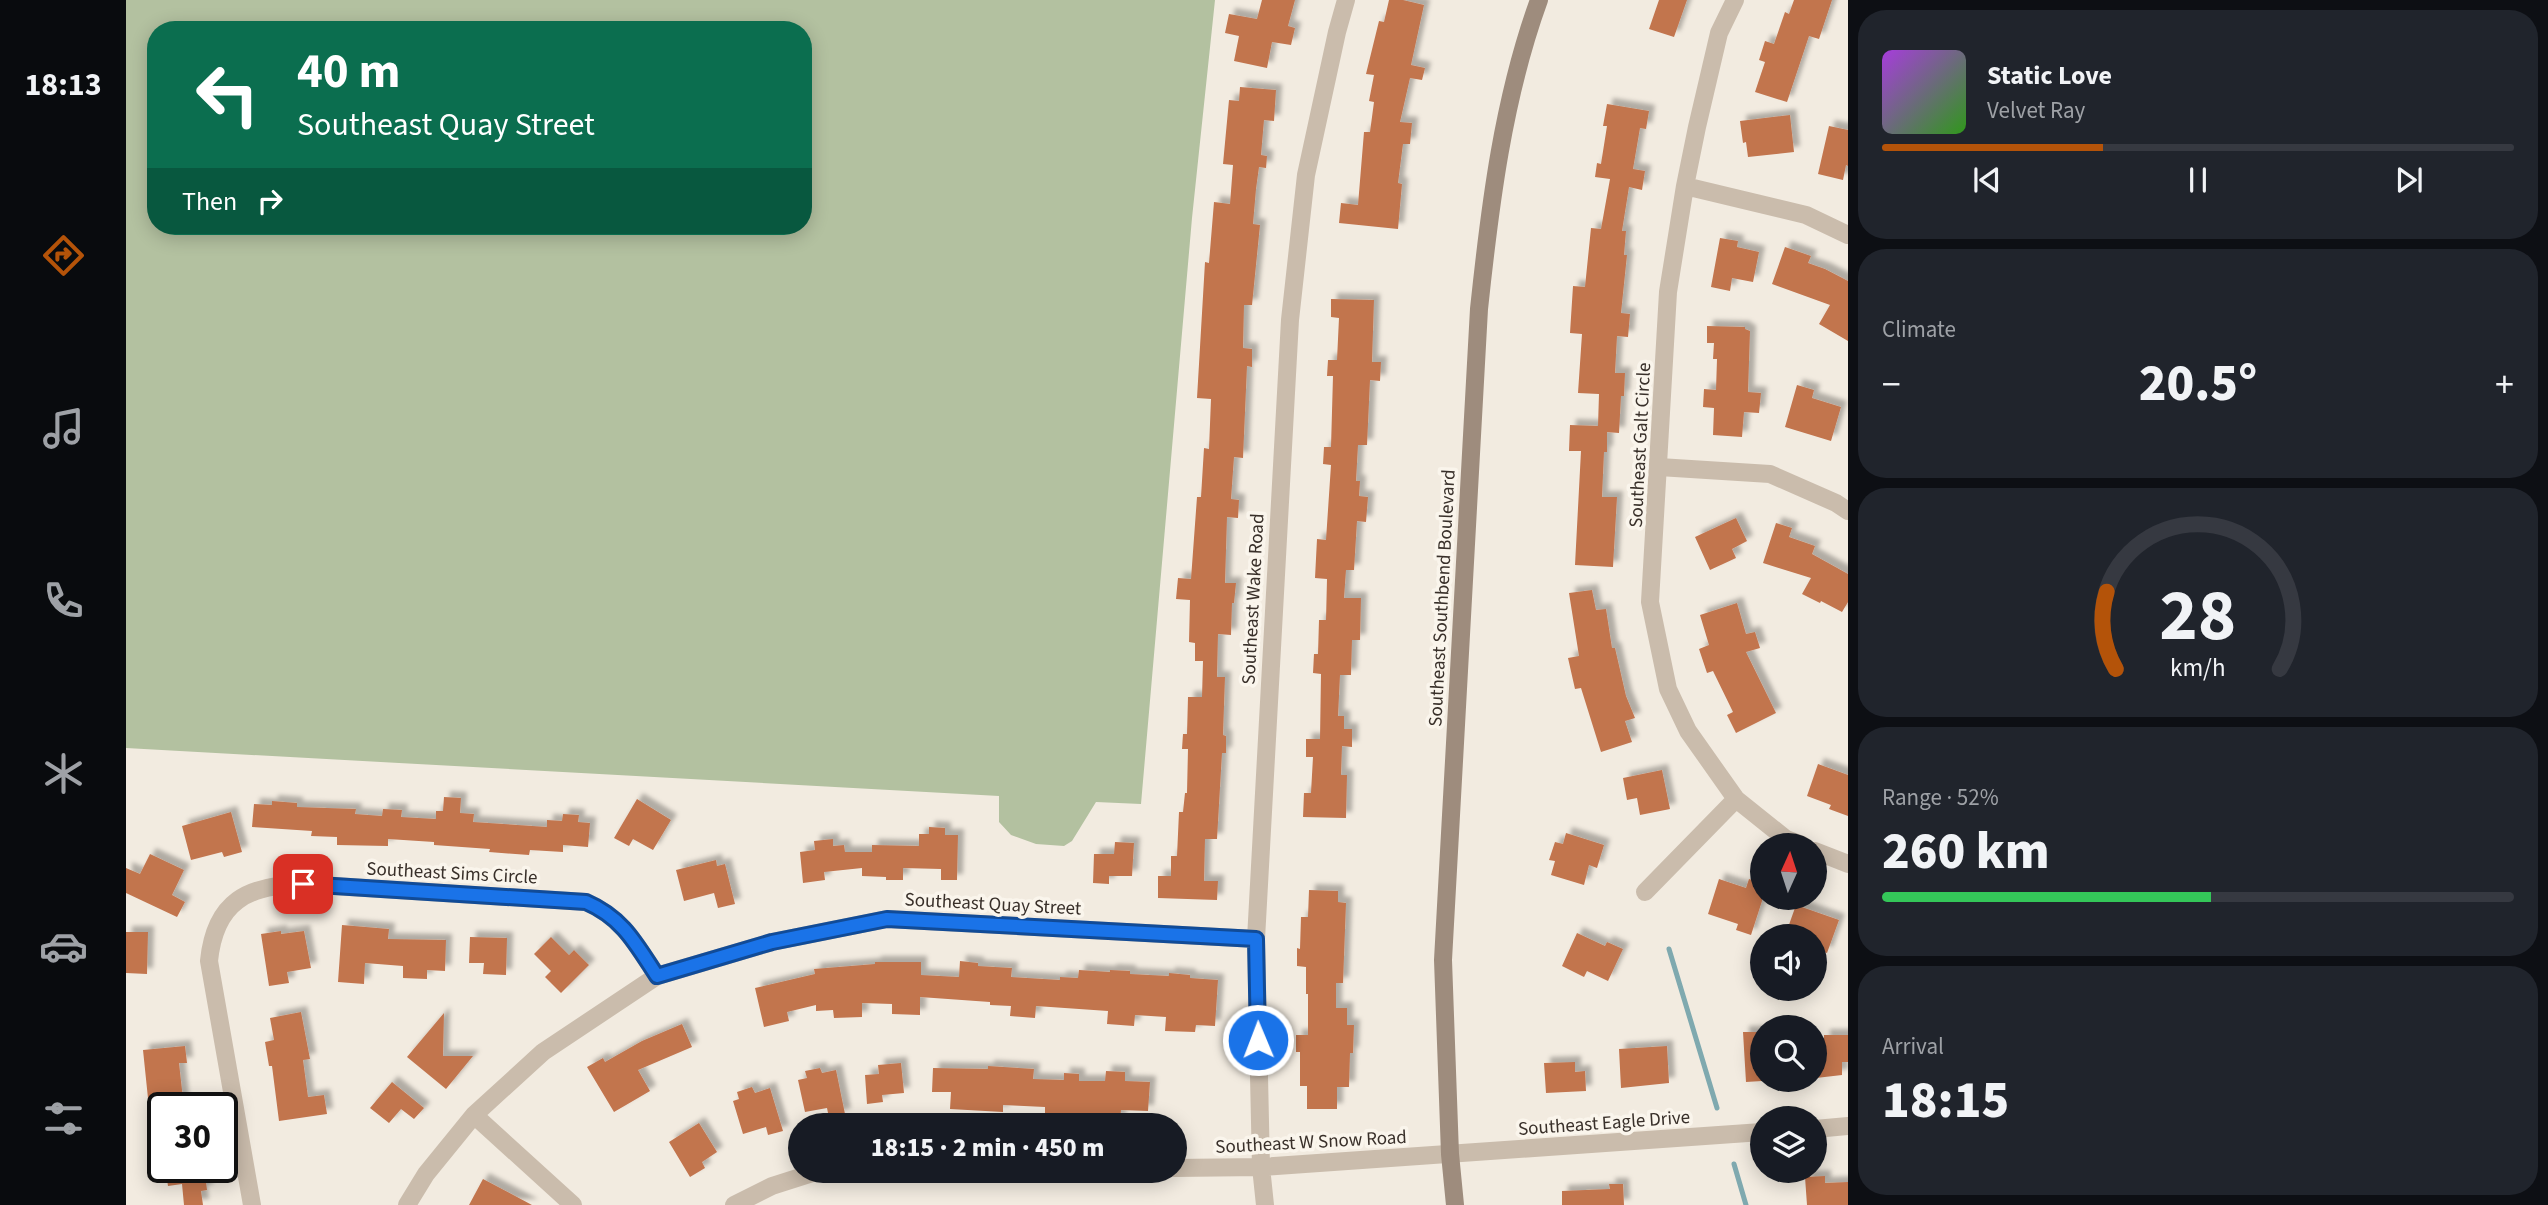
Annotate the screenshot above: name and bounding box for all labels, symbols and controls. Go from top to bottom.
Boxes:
text: 40 m [297,37,401,107]
icon: left [182,49,273,140]
text: Static Love [1987,57,2112,94]
text: 18:13 [24,62,102,108]
text: Velvet Ray [1987,94,2085,127]
text: Southeast Quay Street [297,102,595,148]
icon: previous [1968,161,2006,199]
icon: pause [2179,161,2217,199]
icon: next [2390,161,2428,199]
icon: right [251,182,289,220]
text: Then [182,183,237,220]
icon: directions [39,231,88,280]
text: Climate [1882,313,1956,346]
text: 20.5° [2139,347,2257,421]
text: − [1882,358,1901,412]
text: + [2495,358,2514,412]
street label: Southeast Galt Circle [1623,362,1658,528]
icon: music [39,404,88,453]
street label: Southeast Southbend Boulevard [1422,469,1463,727]
street label: Southeast Wake Road [1236,513,1271,685]
text: 28 [2160,564,2236,668]
icon: phone [39,576,88,625]
text: km/h [2170,649,2226,685]
icon: climate [39,749,88,798]
text: Range · 52% [1882,781,1999,814]
text: 260 km [1882,815,2050,889]
north arrow [1750,833,1827,910]
map controls [1750,833,1827,1183]
pin [273,854,333,914]
street label: Southeast Sims Circle [366,856,538,891]
icon: arrive [284,865,322,903]
street label: Southeast Quay Street [904,886,1083,923]
icon: car [39,922,88,971]
button: sound [1750,924,1827,1001]
position arrow [1221,1003,1295,1077]
button: search [1750,1015,1827,1092]
text: Arrival [1882,1030,1944,1063]
text: 18:15 [1882,1064,2009,1138]
speed limit sign: 30 [147,1092,238,1183]
icon: filters [39,1094,88,1143]
street label: Southeast Eagle Drive [1517,1104,1691,1143]
button: layers [1750,1106,1827,1183]
street label: Southeast W Snow Road [1215,1124,1408,1161]
text: 18:15 · 2 min · 450 m [871,1129,1104,1166]

